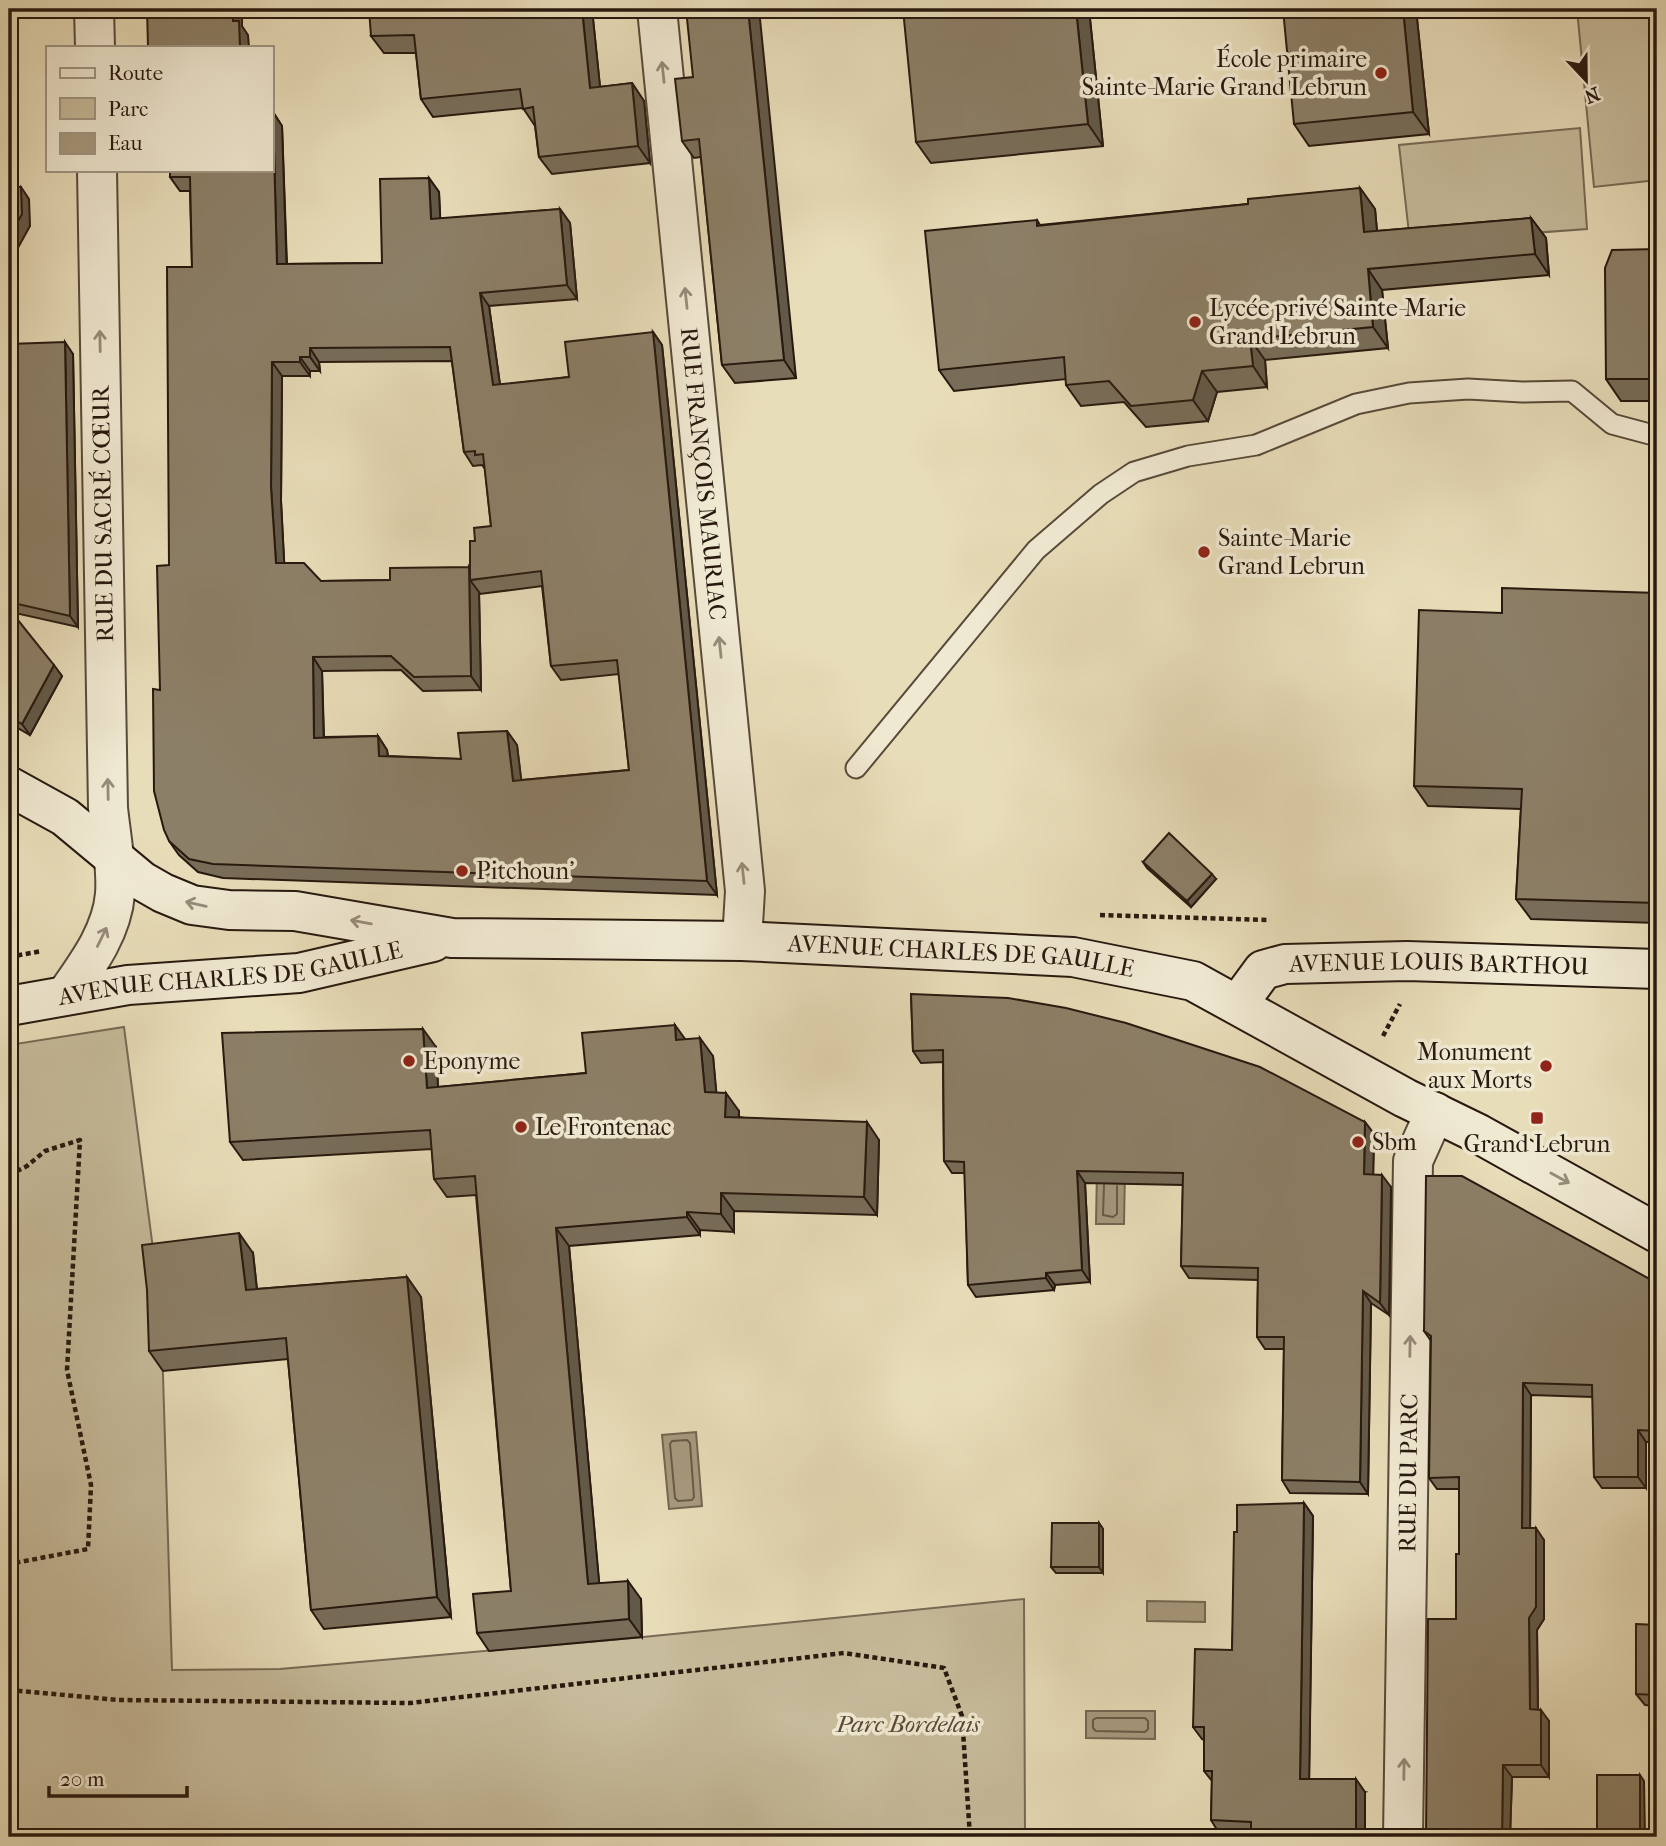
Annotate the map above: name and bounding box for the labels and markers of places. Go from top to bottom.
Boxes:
place label: École primaire Sainte-Marie Grand Lebrun [1082,44,1367,101]
marker: École primaire Sainte-Marie Grand Lebrun [1373,65,1389,81]
place label: Lycée privé Sainte-Marie Grand Lebrun [1209,294,1466,350]
marker: Lycée privé Sainte-Marie Grand Lebrun [1187,314,1203,330]
place label: Sainte-Marie Grand Lebrun [1218,524,1365,580]
marker: Sainte-Marie Grand Lebrun [1196,544,1212,560]
place label: Pitchoun' [476,857,574,885]
marker: Pitchoun' [454,863,470,879]
place label: Monument aux Morts [1417,1038,1532,1094]
place label: Eponyme [423,1047,520,1075]
marker: Eponyme [401,1053,417,1069]
marker: Monument aux Morts [1538,1058,1554,1074]
marker: Grand Lebrun [1529,1110,1545,1126]
place label: Le Frontenac [535,1113,671,1141]
marker: Le Frontenac [513,1119,529,1135]
place label: Sbm [1372,1128,1417,1156]
place label: Grand Lebrun [1463,1130,1611,1158]
marker: Sbm [1350,1134,1366,1150]

